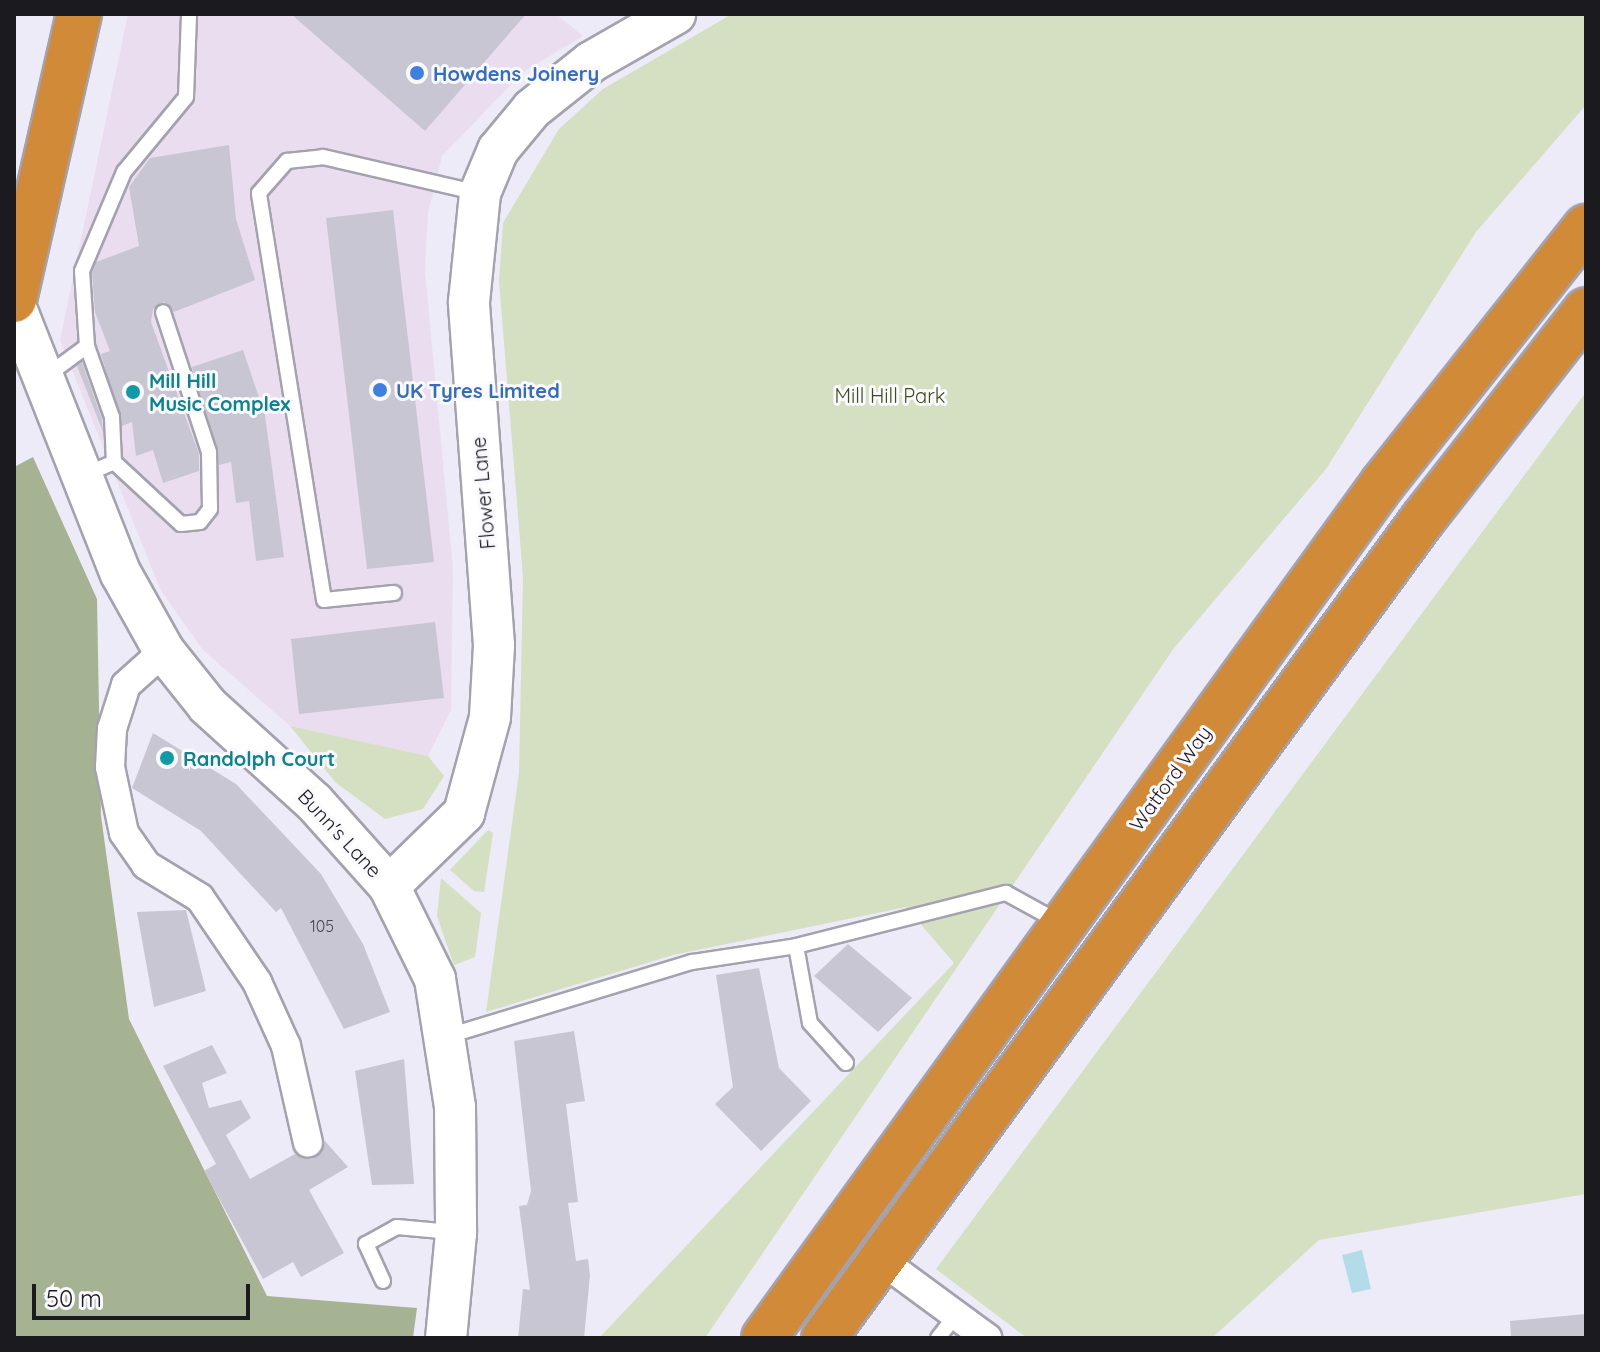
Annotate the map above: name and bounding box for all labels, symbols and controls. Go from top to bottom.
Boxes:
place label: Howdens Joinery [433,61,599,85]
marker: Howdens Joinery [408,64,426,82]
place label: Mill Hill Music Complex [149,368,290,415]
place label: UK Tyres Limited [396,378,560,402]
marker: UK Tyres Limited [371,381,389,399]
marker: Mill Hill Music Complex [124,383,142,401]
park label: Mill Hill Park [834,383,946,407]
street label: Flower Lane [466,436,500,550]
street label: Watford Way [1124,721,1216,835]
place label: Randolph Court [183,746,335,770]
marker: Randolph Court [158,749,176,767]
street label: Bunn's Lane [293,784,387,882]
house number: 105 [310,916,334,936]
scale bar [36,1268,254,1318]
text: 50 m [46,1283,102,1313]

